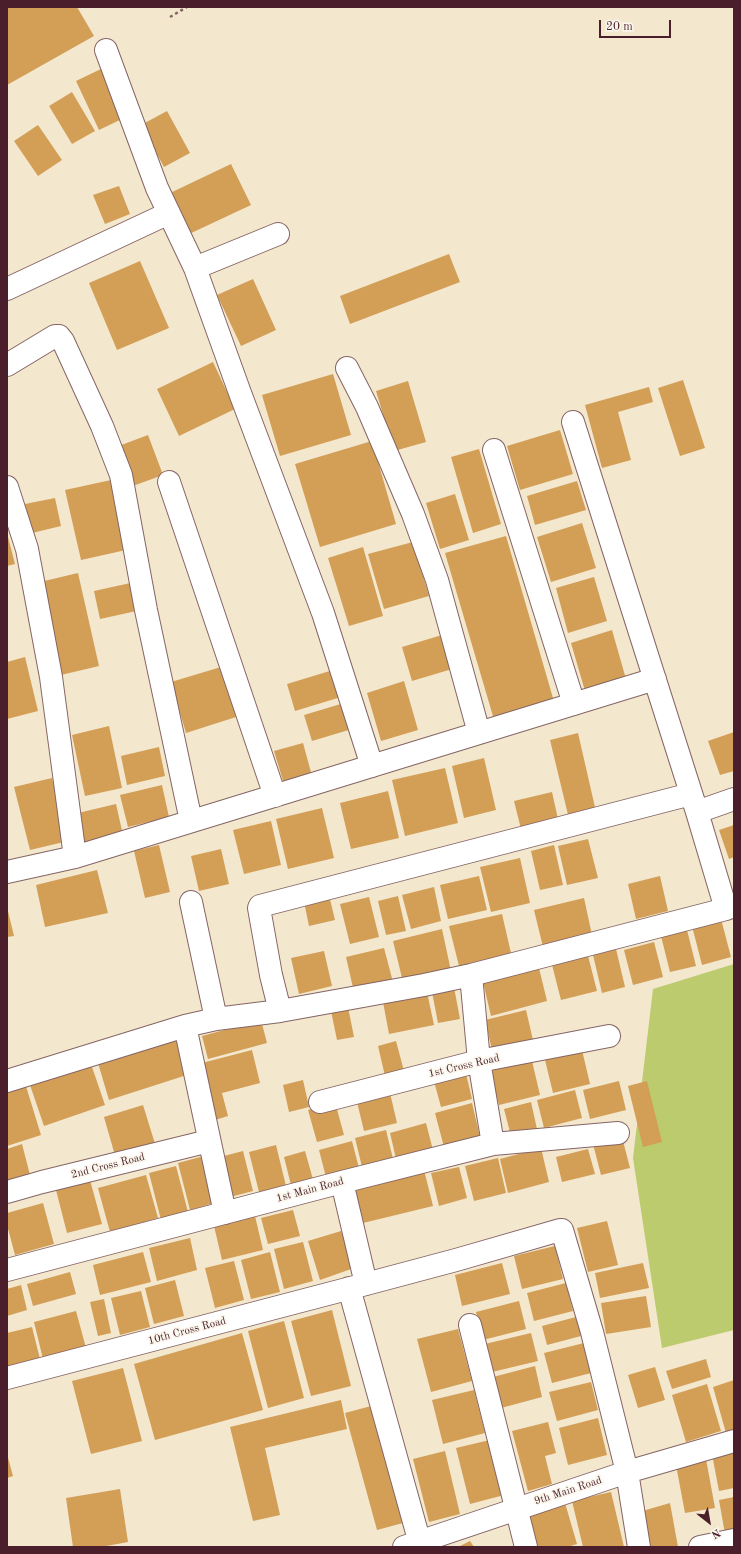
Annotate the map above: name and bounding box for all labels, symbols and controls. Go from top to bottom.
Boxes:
scale bar [601,12,673,38]
text: 20 m [606,21,633,33]
street label: 1st Cross Road [427,1051,501,1081]
street label: 2nd Cross Road [70,1150,146,1182]
street label: 1st Main Road [275,1175,345,1205]
street label: 10th Cross Road [147,1314,227,1348]
street label: 9th Main Road [532,1474,604,1508]
north arrow [689,1502,729,1542]
text: N [709,1526,722,1540]

